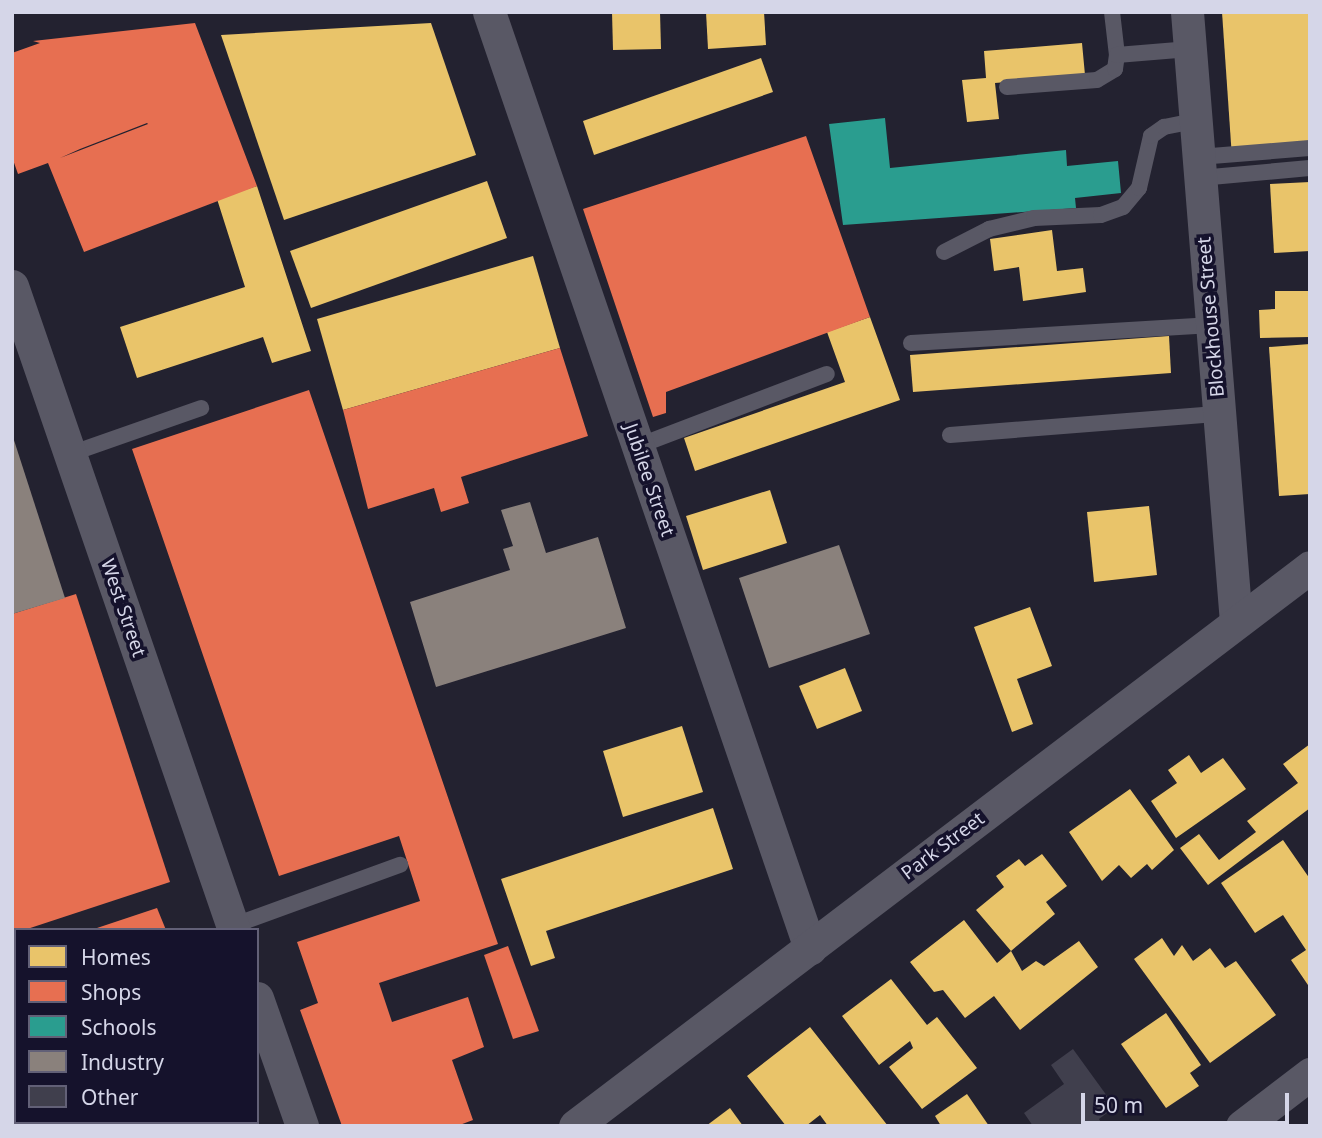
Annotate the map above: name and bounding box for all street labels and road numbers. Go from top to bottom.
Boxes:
street label: Blockhouse Street [1193,236,1229,398]
street label: Jubilee Street [619,421,679,539]
street label: West Street [96,556,150,660]
street label: Park Street [897,807,989,885]

